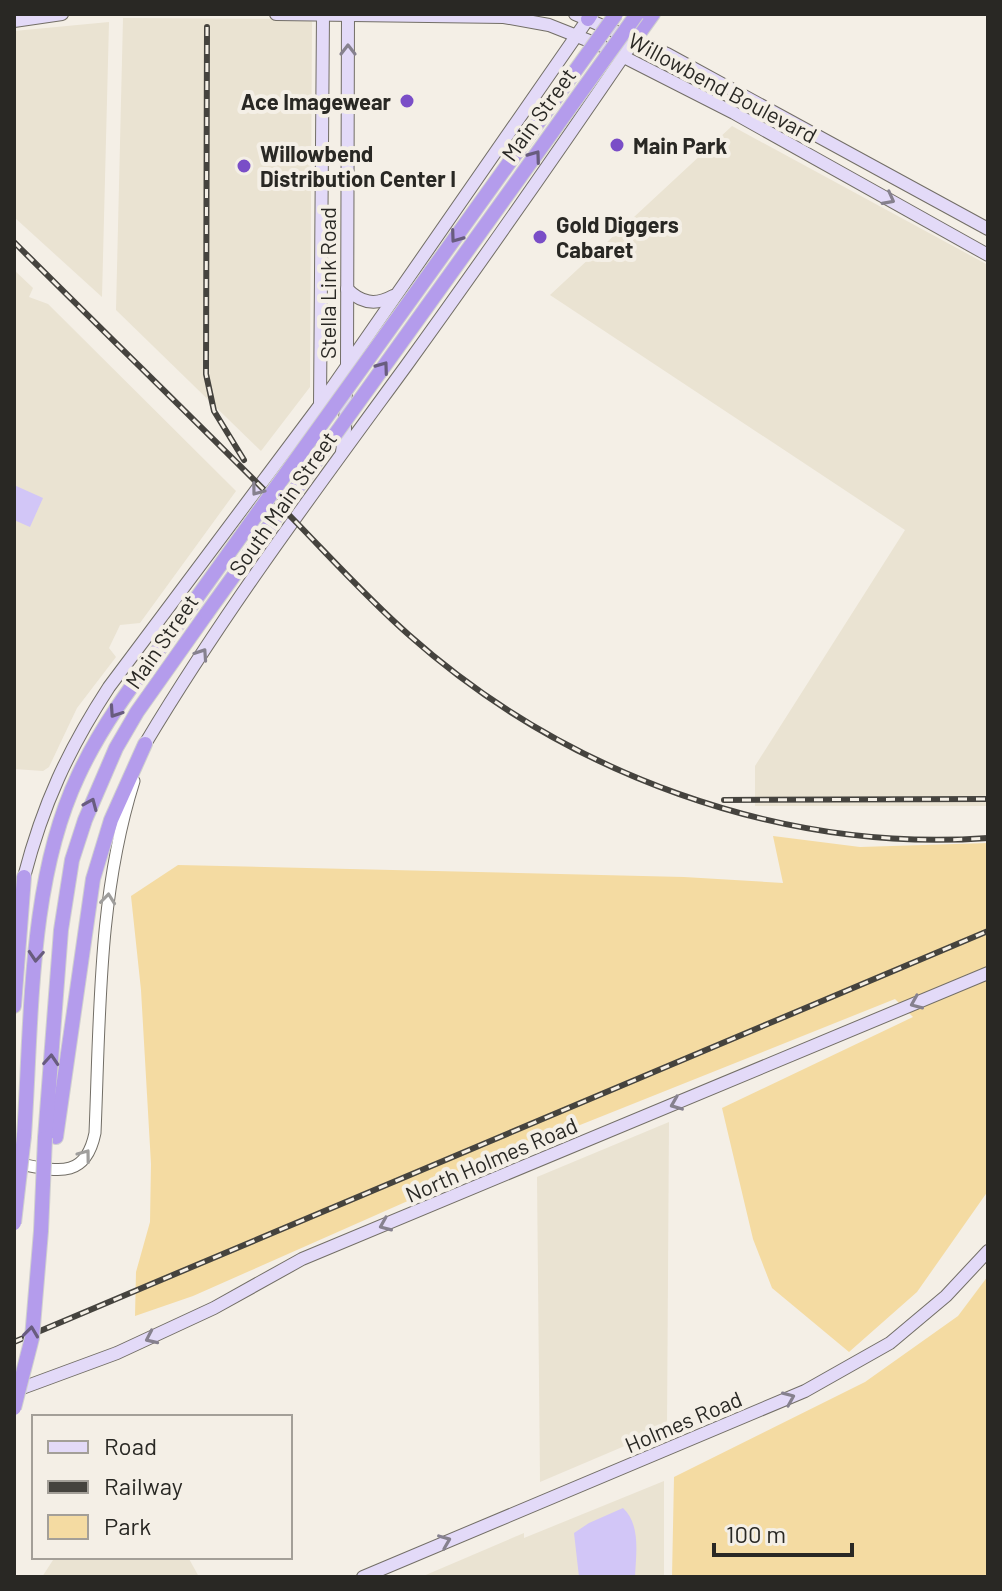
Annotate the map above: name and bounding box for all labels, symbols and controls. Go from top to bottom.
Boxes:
street label: Willowbend Boulevard [624,26,822,148]
one-way arrow [339,43,357,56]
street label: Main Street [495,62,581,166]
place label: Ace Imagewear [241,88,392,114]
marker: Ace Imagewear [398,92,416,110]
place label: Main Park [633,132,727,158]
marker: Main Park [608,136,626,154]
place label: Willowbend Distribution Center I [260,140,456,191]
one-way arrow [525,150,540,165]
marker: Willowbend Distribution Center I [235,157,253,175]
one-way arrow [880,190,895,205]
street label: Stella Link Road [314,207,340,359]
place label: Gold Diggers Cabaret [556,211,679,262]
one-way arrow [451,228,466,242]
marker: Gold Diggers Cabaret [531,228,549,246]
one-way arrow [374,362,388,376]
street label: South Main Street [223,426,341,580]
one-way arrow [253,481,267,496]
street label: Main Street [119,589,203,693]
one-way arrow [192,648,207,663]
one-way arrow [110,704,125,718]
one-way arrow [82,798,98,812]
one-way arrow [99,892,116,905]
one-way arrow [28,950,45,963]
one-way arrow [910,993,924,1010]
one-way arrow [42,1053,59,1066]
one-way arrow [670,1094,684,1111]
street label: North Holmes Road [401,1111,581,1207]
one-way arrow [75,1149,89,1164]
one-way arrow [379,1215,393,1232]
one-way arrow [23,1326,40,1339]
one-way arrow [144,1328,159,1344]
street label: Holmes Road [621,1385,745,1457]
one-way arrow [781,1392,795,1408]
legend [32,1415,292,1559]
text: Road [104,1431,157,1460]
text: Railway [104,1471,183,1500]
scale bar [714,1507,852,1557]
text: Park [104,1511,151,1540]
text: 100 m [726,1519,786,1548]
one-way arrow [438,1534,452,1551]

